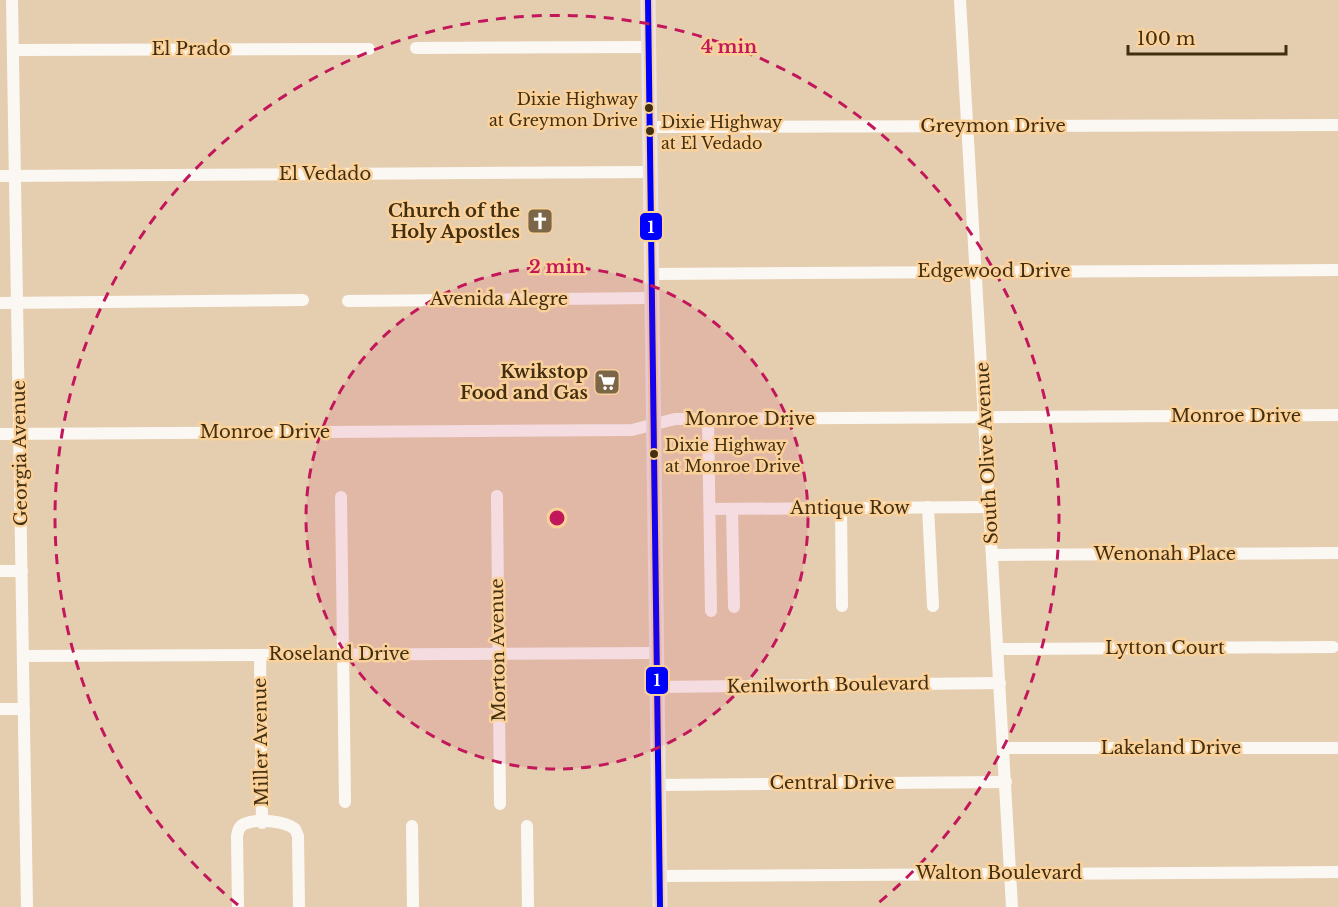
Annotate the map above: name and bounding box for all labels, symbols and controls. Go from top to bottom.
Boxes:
scale bar [1128,18,1286,56]
text: 100 m [1137,28,1195,50]
text: 4 min [701,36,757,58]
street label: El Prado [152,38,230,60]
place label: Dixie Highway at Greymon Drive [489,89,639,130]
marker: Dixie Highway at Greymon Drive [643,102,655,114]
place label: Dixie Highway at El Vedado [661,112,783,153]
street label: Greymon Drive [920,115,1066,137]
marker: Dixie Highway at El Vedado [644,125,656,137]
street label: El Vedado [279,163,371,185]
place label: Church of the Holy Apostles [388,200,520,243]
church icon: Church of the Holy Apostles [525,206,555,236]
line badge: 1 [639,212,663,241]
text: 1 [648,217,655,237]
text: 2 min [529,256,585,278]
street label: Edgewood Drive [917,260,1071,282]
street label: Avenida Alegre [429,288,568,310]
place label: Kwikstop Food and Gas [460,361,588,404]
street label: South Olive Avenue [971,361,1003,545]
supermarket icon: Kwikstop Food and Gas [592,367,622,397]
street label: Georgia Avenue [8,380,32,526]
street label: Monroe Drive [1171,405,1301,427]
street label: Monroe Drive [685,408,815,430]
street label: Monroe Drive [200,421,330,443]
place label: Dixie Highway at Monroe Drive [665,435,800,476]
marker: Dixie Highway at Monroe Drive [648,448,660,460]
street label: Antique Row [789,497,910,519]
centre of rings [547,508,567,528]
street label: Wenonah Place [1093,543,1236,565]
street label: Morton Avenue [486,578,510,722]
street label: Lytton Court [1105,637,1225,659]
street label: Roseland Drive [268,643,410,665]
line badge: 1 [645,666,669,695]
text: 1 [654,670,661,690]
street label: Kenilworth Boulevard [726,672,930,698]
street label: Miller Avenue [249,677,273,807]
street label: Lakeland Drive [1101,737,1241,759]
street label: Central Drive [770,772,894,794]
street label: Walton Boulevard [915,862,1082,884]

